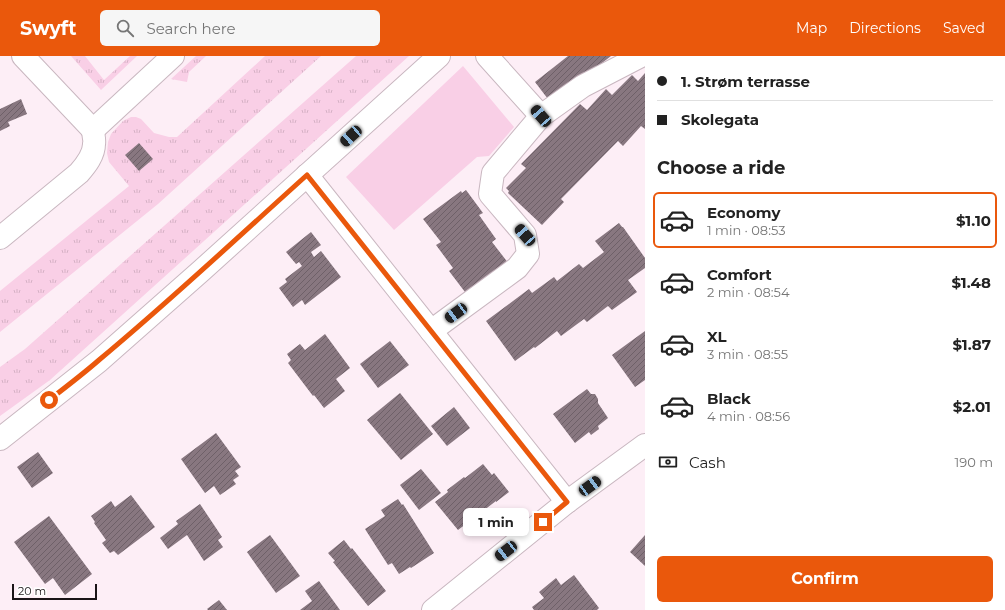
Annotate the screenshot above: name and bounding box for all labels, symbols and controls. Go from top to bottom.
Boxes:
search box [100,10,380,46]
text: Swyft [20,17,76,40]
icon: search [114,17,136,39]
text: Search here [146,19,236,38]
text: Map [796,19,827,37]
text: Directions [849,19,921,37]
text: Saved [943,19,985,37]
text: 1. Strøm terrasse [681,72,810,91]
car [529,103,553,129]
text: Skolegata [681,110,759,129]
car [338,124,364,148]
text: Choose a ride [657,157,785,179]
icon: car [659,202,695,238]
text: Economy [707,203,780,222]
text: $1.10 [956,211,991,230]
car [513,222,537,248]
text: 1 min · 08:53 [707,222,786,238]
icon: car [659,264,695,300]
text: Comfort [707,265,772,284]
text: $1.48 [951,273,991,292]
text: 2 min · 08:54 [707,284,790,300]
car [443,301,469,325]
icon: car [659,326,695,362]
text: XL [707,327,726,346]
text: $1.87 [952,335,991,354]
text: 3 min · 08:55 [707,346,788,362]
icon: car [659,388,695,424]
text: Black [707,389,751,408]
route start [40,391,58,409]
text: $2.01 [953,397,991,416]
text: 4 min · 08:56 [707,408,790,424]
icon: cash [657,451,679,473]
text: Cash [689,453,726,472]
text: 190 m [955,454,993,470]
car [577,474,603,498]
callout: 1 min [463,508,529,536]
route end [534,513,552,531]
text: 1 min [478,514,514,530]
car [493,539,519,563]
button: Confirm [657,556,993,602]
scale bar [12,582,97,601]
text: 20 m [18,584,46,598]

